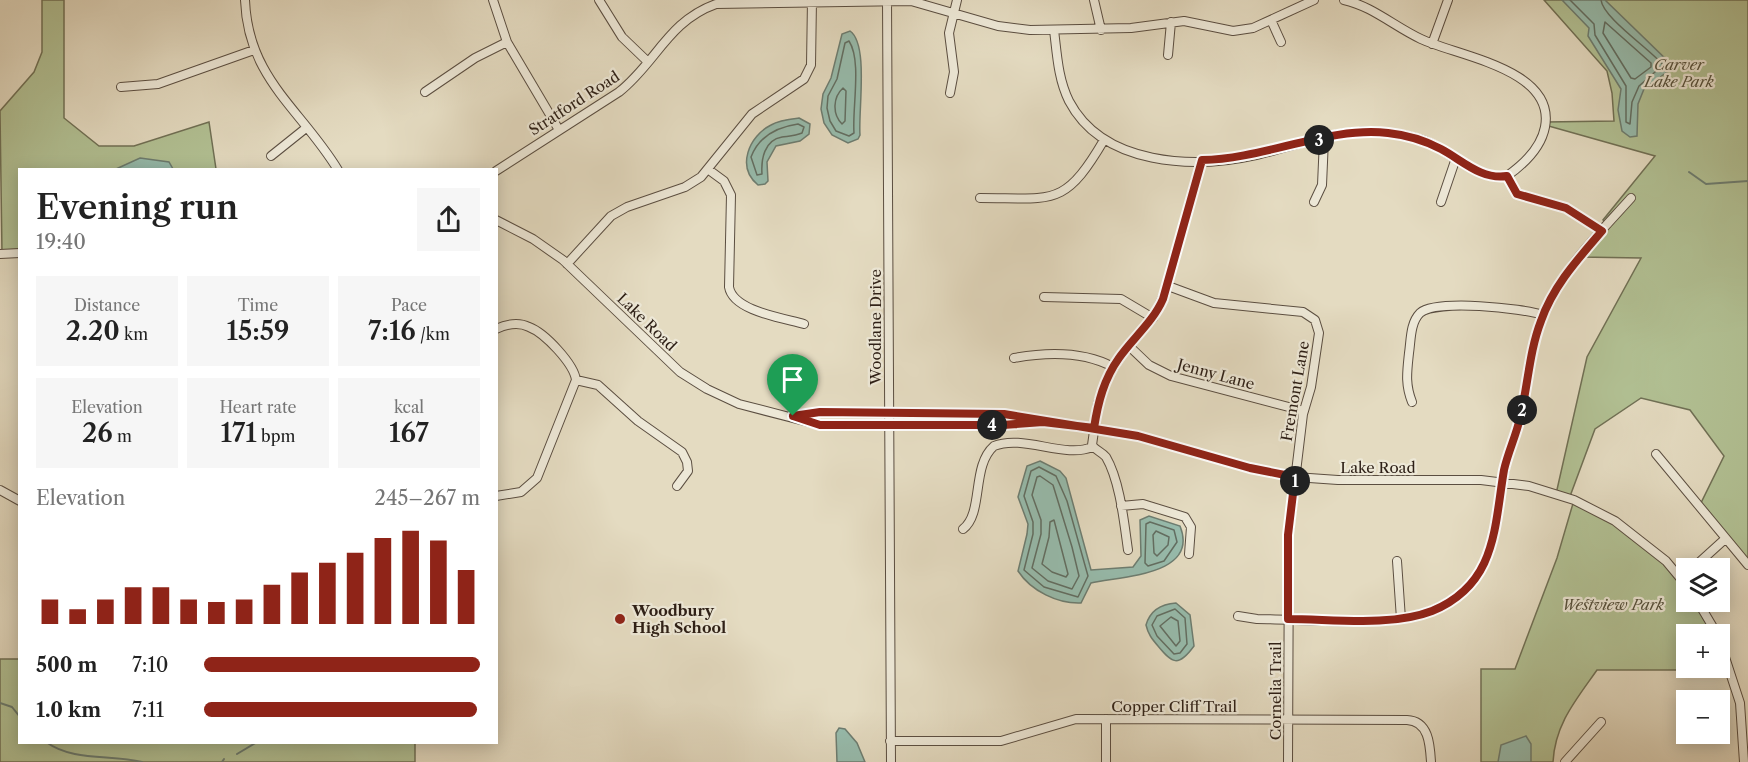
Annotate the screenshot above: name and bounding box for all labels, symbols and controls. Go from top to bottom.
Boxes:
park label: Carver Lake Park [1643,55,1714,91]
street label: Stratford Road [525,67,623,139]
pin: 3 [1304,125,1334,155]
text: 3 [1314,130,1324,150]
text: Evening run [36,187,238,228]
button: share [417,188,480,251]
text: 19:40 [36,230,86,254]
street label: Woodlane Drive [866,269,885,386]
street label: Lake Road [613,289,681,355]
text: Distance [74,295,140,315]
text: Time [238,295,278,315]
text: Pace [391,295,427,315]
text: 2.20 [66,315,120,347]
text: 15:59 [227,315,290,347]
text: 7:16 [368,315,416,347]
text: km [120,324,148,344]
text: /km [416,324,450,344]
street label: Fremont Lane [1277,339,1313,443]
pin [767,354,818,416]
street label: Jenny Lane [1173,354,1257,393]
icon: arrive [776,363,809,396]
pin: 2 [1507,395,1537,425]
text: Elevation [71,397,143,417]
text: Heart rate [219,397,297,417]
text: kcal [394,397,424,417]
text: 2 [1517,400,1527,420]
pin: 4 [977,410,1007,440]
text: 4 [987,415,997,435]
text: 26 [82,417,113,449]
text: 171 [221,417,257,449]
text: 167 [389,417,429,449]
text: m [113,426,132,446]
text: bpm [257,426,295,446]
street label: Lake Road [1340,458,1416,477]
pin: 1 [1280,466,1310,496]
text: 1 [1291,471,1299,491]
text: Elevation [36,486,125,510]
text: 245–267 m [374,486,480,510]
map controls [1676,558,1730,744]
button: layers [1676,558,1730,612]
park label: Westview Park [1562,595,1664,614]
place label: Woodbury High School [631,601,726,637]
marker: Woodbury High School [613,612,627,626]
button: + [1676,624,1730,678]
street label: Cornelia Trail [1266,641,1285,740]
text: 500 m [36,653,97,677]
text: 7:10 [132,653,169,677]
button: − [1676,690,1730,744]
street label: Copper Cliff Trail [1111,697,1237,716]
text: 1.0 km [36,698,101,722]
text: 7:11 [132,698,164,722]

